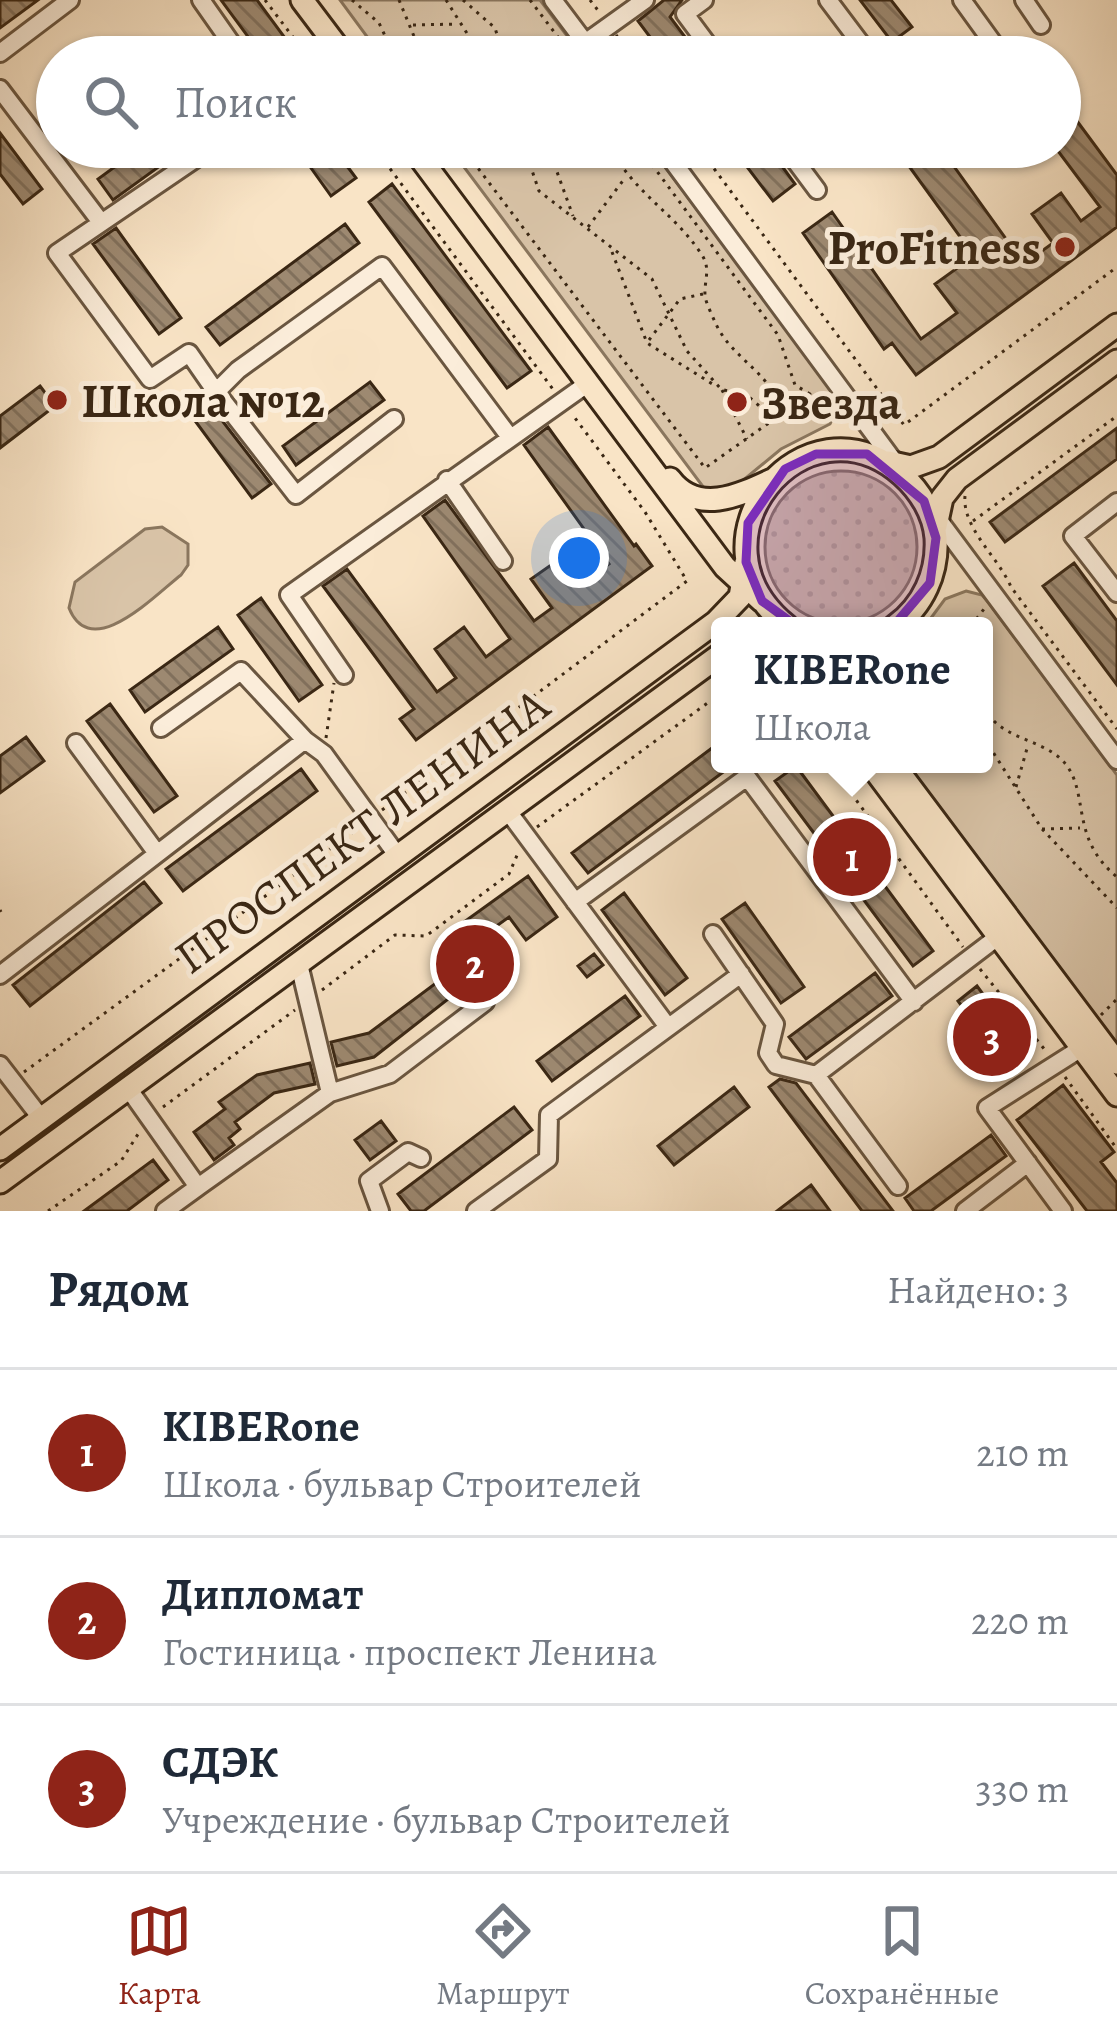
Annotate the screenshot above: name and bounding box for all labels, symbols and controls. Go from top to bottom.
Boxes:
search box [36,36,1081,168]
icon: search [78,69,144,135]
text: Поиск [174,71,297,133]
place label: ProFitness [828,215,1041,281]
marker: ProFitness [1052,234,1078,260]
place label: Школа №12 [81,368,325,434]
place label: Звезда [761,370,902,436]
marker: Школа №12 [44,387,70,413]
marker: Звезда [724,389,750,415]
your location [549,528,609,588]
popup [711,617,993,773]
text: KIBERone [753,638,951,700]
street label: ПРОСПЕКТ ЛЕНИНА [161,672,563,989]
text: Школа [753,700,871,753]
pin: 1 [813,812,891,902]
pin: 2 [436,919,514,1009]
pin: 3 [953,992,1031,1082]
text: Рядом [48,1254,190,1324]
text: Найдено: 3 [887,1263,1069,1316]
text: KIBERone [162,1395,360,1457]
text: 1 [80,1426,94,1479]
text: 210 m [976,1426,1069,1479]
text: Школа · бульвар Строителей [162,1457,642,1510]
text: Дипломат [162,1563,364,1625]
text: 2 [78,1594,96,1647]
text: 220 m [971,1594,1069,1647]
text: Гостиница · проспект Ленина [162,1625,657,1678]
text: СДЭК [162,1731,278,1793]
text: 3 [79,1762,95,1815]
text: 330 m [976,1762,1069,1815]
text: Учреждение · бульвар Строителей [162,1793,731,1846]
tab: Карта [118,1898,201,2015]
tab: Маршрут [436,1898,570,2015]
tab: Сохранённые [805,1898,999,2015]

